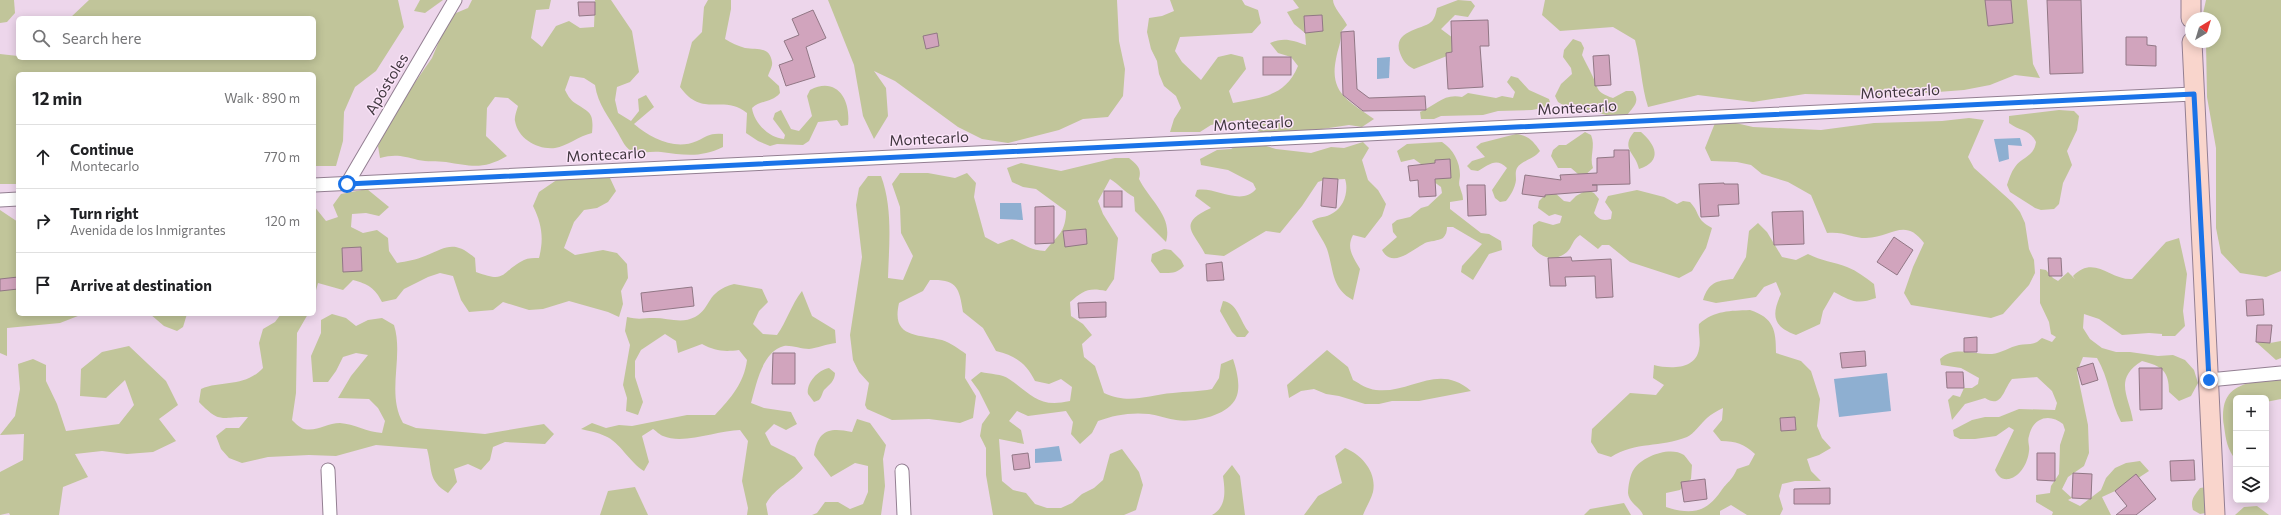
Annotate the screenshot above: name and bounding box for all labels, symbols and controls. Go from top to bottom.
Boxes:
north arrow [2185,12,2221,48]
search box [16,16,316,60]
icon: search [30,27,52,49]
text: Search here [62,29,141,47]
street label: Apóstoles [361,49,412,117]
street label: Montecarlo [1860,80,1940,102]
text: 12 min [32,88,82,109]
text: Walk · 890 m [224,90,300,106]
street label: Montecarlo [1537,96,1617,118]
street label: Montecarlo [1213,112,1293,134]
street label: Montecarlo [889,127,969,149]
text: Continue [70,140,134,158]
street label: Montecarlo [566,143,646,165]
icon: ahead [32,146,54,168]
text: 770 m [264,149,300,165]
text: Montecarlo [70,158,139,174]
route start [338,175,356,193]
text: Turn right [70,204,139,222]
icon: right [32,210,54,232]
text: 120 m [265,213,300,229]
text: Avenida de los Inmigrantes [70,222,226,238]
icon: arrive [32,274,54,296]
text: Arrive at destination [70,276,212,294]
route end [2200,371,2218,389]
map controls [2233,395,2269,503]
button: + [2233,395,2269,431]
button: − [2233,431,2269,467]
button: layers [2233,467,2269,503]

